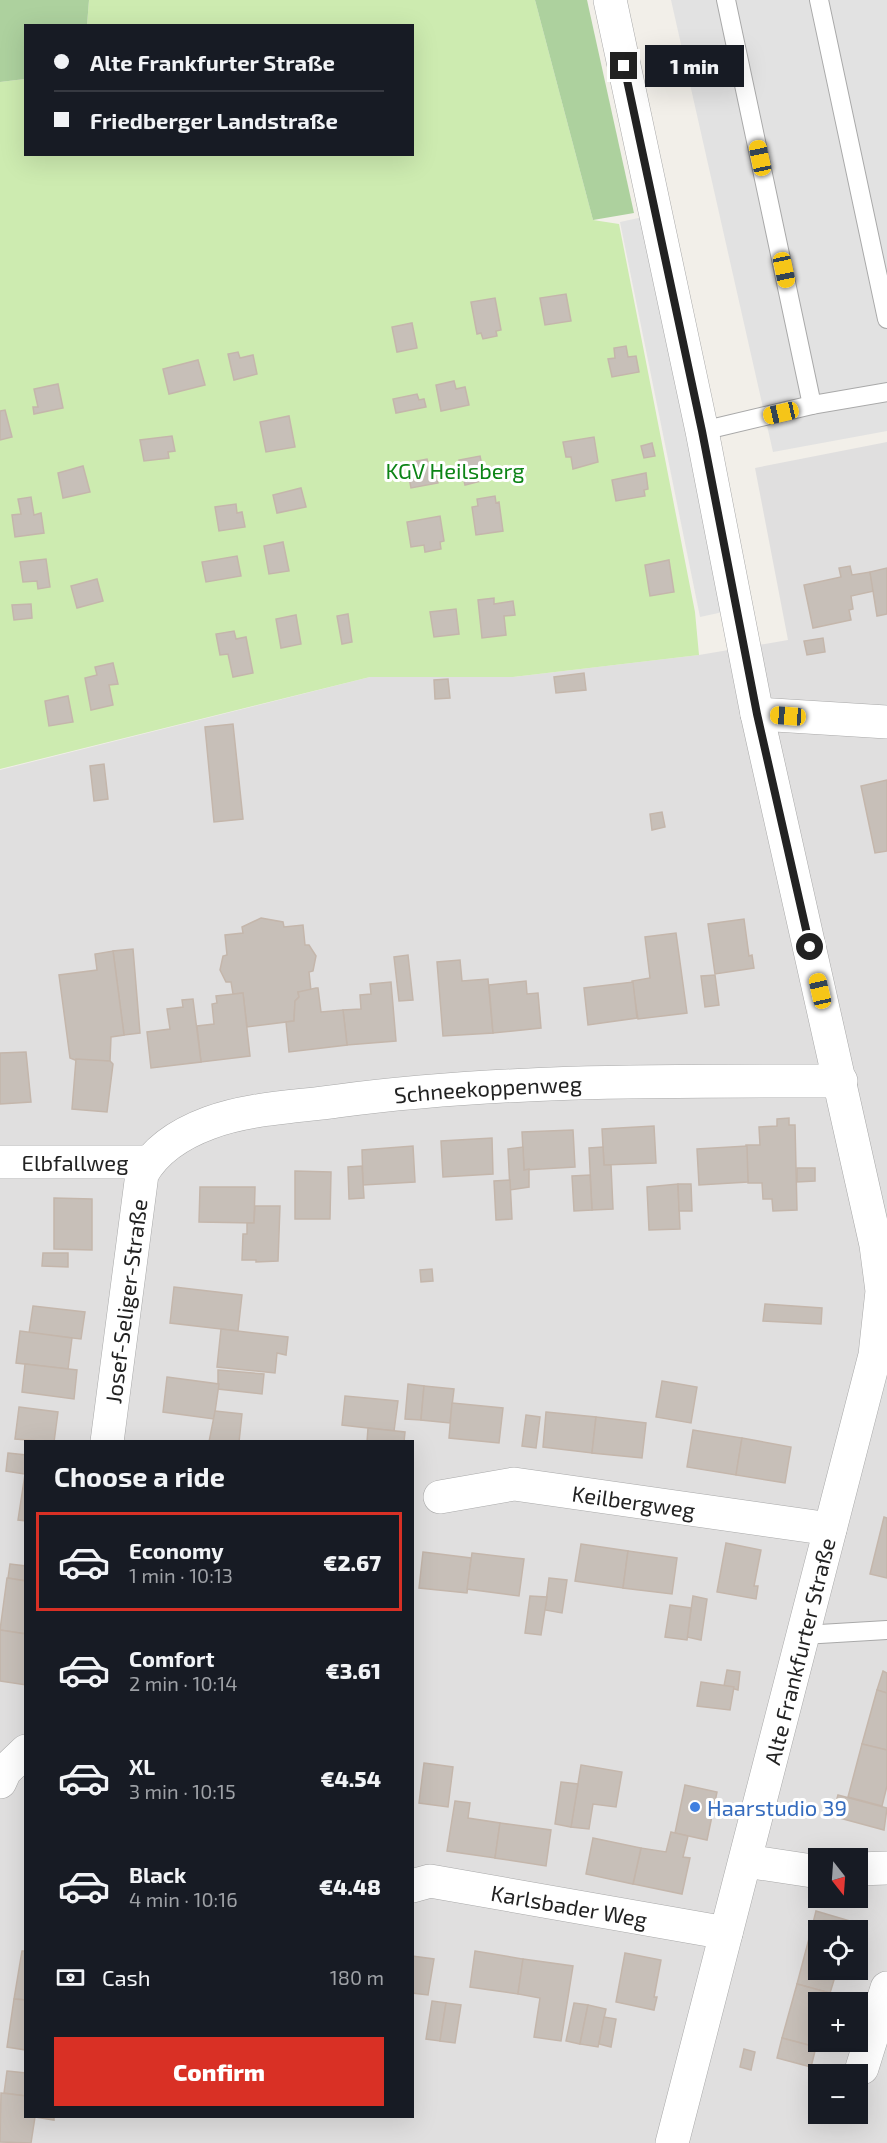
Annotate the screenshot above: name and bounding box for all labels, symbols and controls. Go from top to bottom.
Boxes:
callout: 1 min [645,45,744,87]
text: Alte Frankfurter Straße [90,49,335,75]
route end [610,52,637,79]
text: 1 min [670,54,719,78]
text: Friedberger Landstraße [90,107,338,133]
car [747,139,773,177]
car [771,251,797,289]
car [761,400,801,426]
park label: KGV Heilsberg [385,457,525,483]
car [769,706,807,726]
route start [796,933,823,960]
car [807,971,833,1011]
street label: Schneekoppenweg [393,1070,582,1107]
street label: Elbfallweg [22,1149,128,1175]
street label: Josef-Seliger-Straße [99,1197,152,1405]
text: Choose a ride [54,1460,225,1492]
street label: Keilbergweg [570,1479,697,1523]
icon: car [57,1535,111,1589]
street label: Alte Frankfurter Straße [758,1535,840,1767]
text: Economy [129,1537,224,1563]
text: €2.67 [323,1549,381,1575]
text: 1 min · 10:13 [129,1563,233,1587]
icon: car [57,1643,111,1697]
text: Comfort [129,1645,214,1671]
text: €3.61 [326,1657,381,1683]
text: 2 min · 10:14 [129,1671,237,1695]
icon: car [57,1751,111,1805]
text: XL [129,1753,155,1779]
text: €4.54 [320,1765,381,1791]
text: 3 min · 10:15 [129,1779,236,1803]
place label: Haarstudio 39 [707,1794,847,1820]
marker: Haarstudio 39 [688,1800,702,1814]
north arrow [808,1848,868,1908]
map controls [808,1848,868,2124]
icon: car [57,1859,111,1913]
text: Black [129,1861,186,1887]
text: €4.48 [319,1873,381,1899]
street label: Karlsbader Weg [489,1879,649,1932]
text: 4 min · 10:16 [129,1887,238,1911]
button: locate [808,1920,868,1980]
icon: cash [54,1961,87,1994]
text: Cash [102,1964,151,1990]
text: 180 m [330,1965,384,1989]
button: + [808,1992,868,2052]
button: Confirm [54,2037,384,2106]
button: − [808,2064,868,2124]

